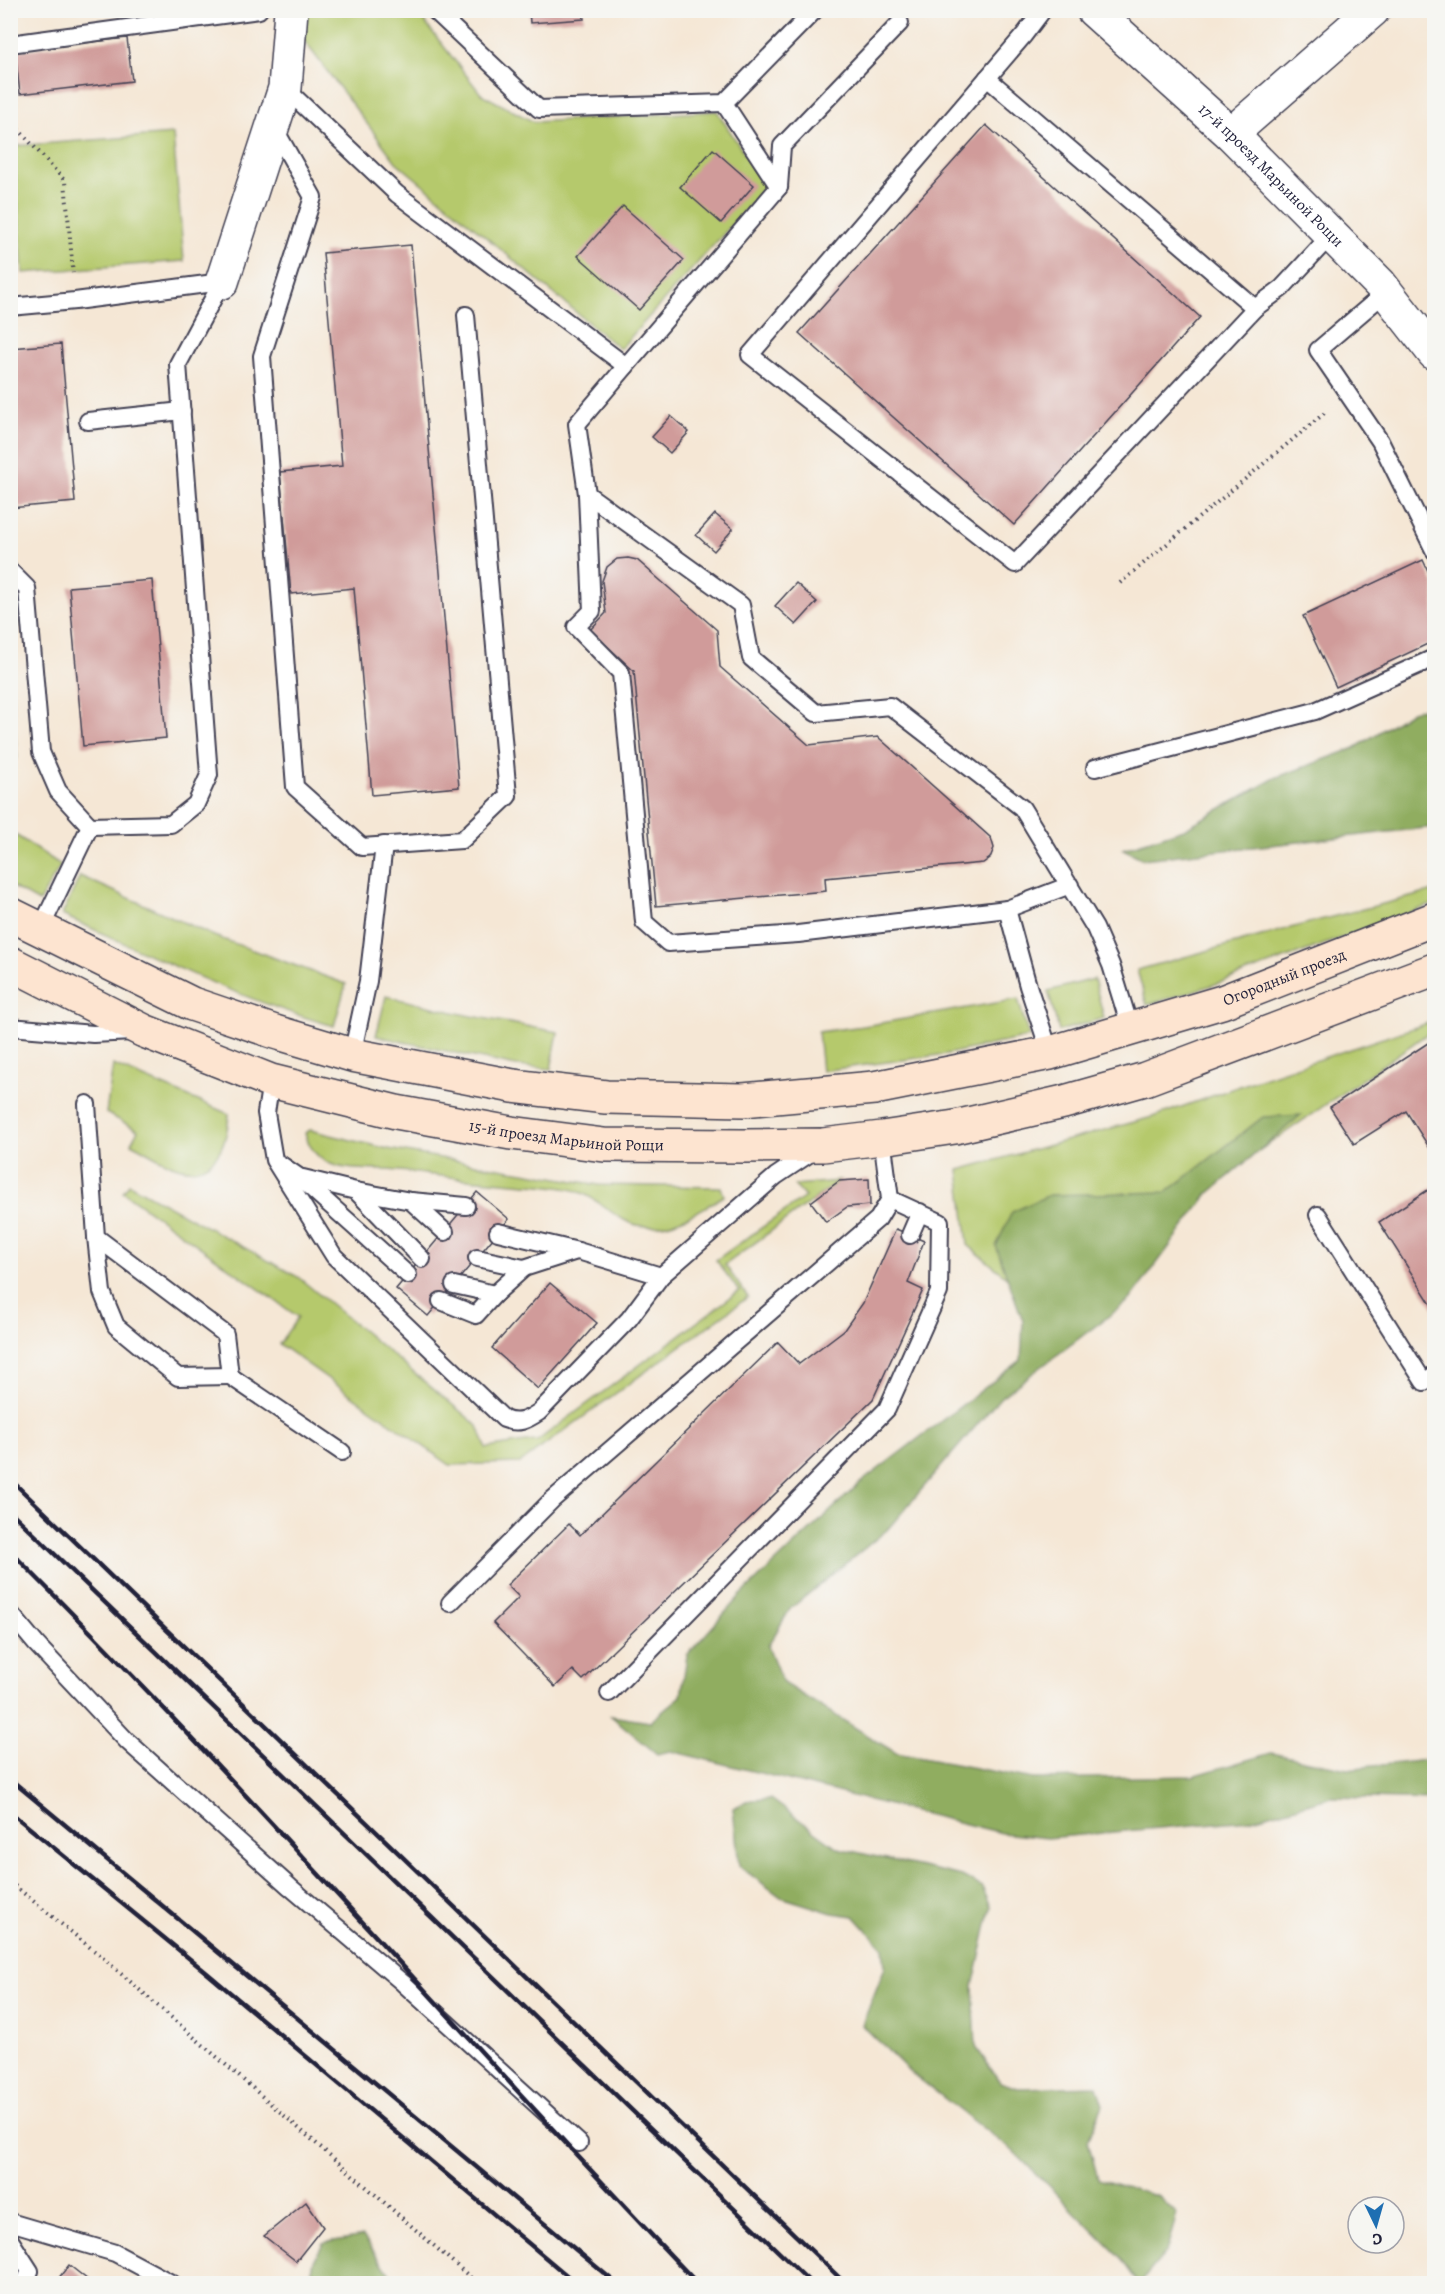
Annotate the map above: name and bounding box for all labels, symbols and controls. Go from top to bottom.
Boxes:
street label: 17-й проезд Марьиной Рощи [1193,99,1348,252]
street label: Огородный проезд [1220,944,1349,1012]
street label: 15-й проезд Марьиной Рощи [467,1115,664,1156]
north arrow [1346,2195,1406,2255]
text: С [1371,2228,1383,2250]

